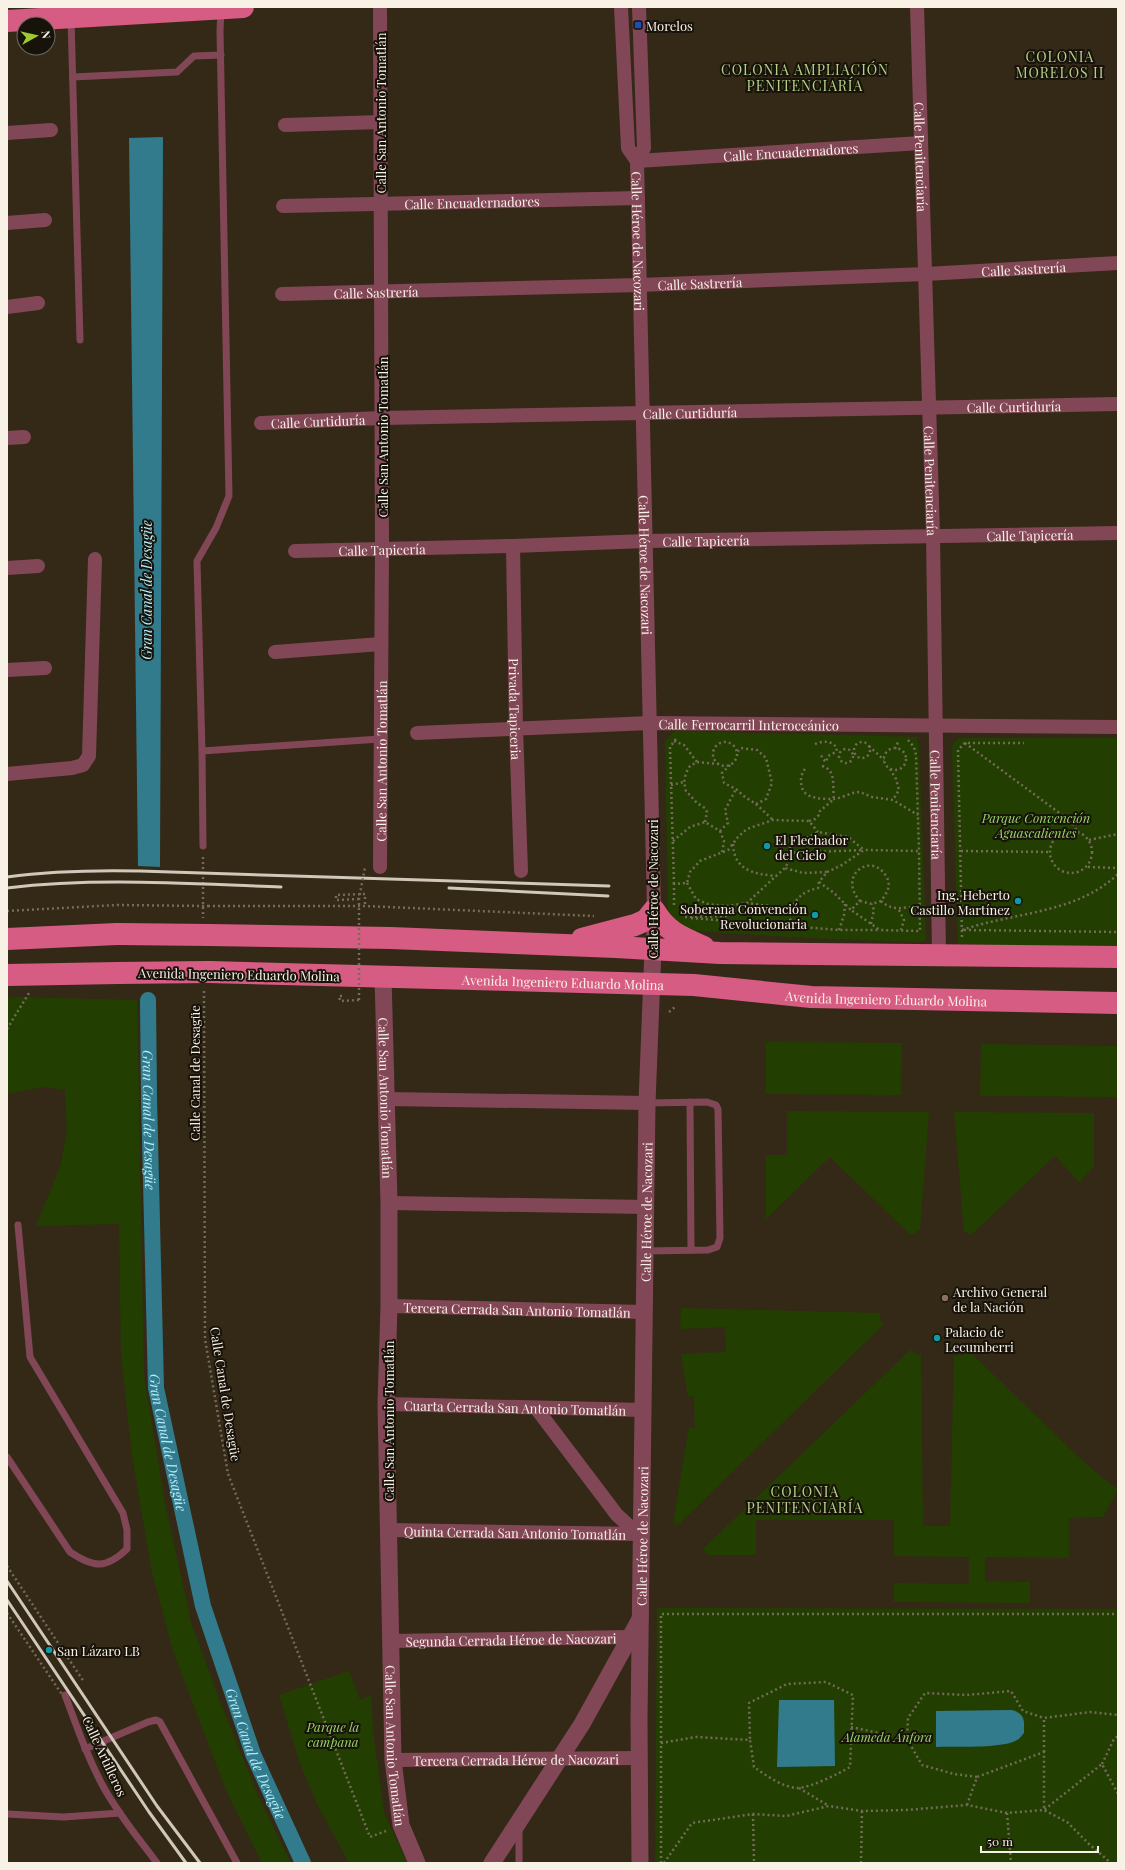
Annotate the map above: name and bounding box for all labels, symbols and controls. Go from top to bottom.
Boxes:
north arrow [16,16,56,56]
place label: Morelos [646,17,693,34]
marker: Morelos [633,20,643,30]
text: N [38,30,54,40]
street label: Calle San Antonio Tomatlán [372,32,389,194]
district label: COLONIA MORELOS II [1015,47,1105,82]
district label: COLONIA AMPLIACIÓN PENITENCIARÍA [721,60,889,95]
street label: Calle Penitenciaría [911,102,932,213]
street label: Calle Encuadernadores [723,138,859,164]
street label: Calle Héroe de Nacozari [629,171,649,311]
street label: Calle Encuadernadores [404,192,540,212]
street label: Calle Sastrería [981,257,1067,279]
street label: Calle Sastrería [657,273,743,293]
street label: Calle Sastrería [333,282,419,301]
street label: Calle San Antonio Tomatlán [374,356,391,518]
street label: Calle Curtiduría [966,397,1062,415]
street label: Calle Curtiduría [642,403,738,422]
street label: Calle Curtiduría [270,410,366,431]
street label: Calle Penitenciaría [921,426,942,536]
street label: Calle Héroe de Nacozari [636,495,656,635]
water label: Gran Canal de Desagüe [137,520,156,660]
street label: Calle Tapicería [986,525,1074,544]
street label: Calle Tapicería [662,531,750,549]
street label: Calle Tapicería [338,539,426,559]
street label: Privada Tapiceria [506,658,526,761]
street label: Calle San Antonio Tomatlán [372,680,390,842]
street label: Calle Ferrocarril Interoceánico [659,715,839,733]
street label: Calle Penitenciaría [928,750,946,860]
park label: Parque Convención Aguascalientes [981,809,1090,841]
street label: Calle Héroe de Nacozari [644,819,661,959]
place label: El Flechador del Cielo [775,831,848,863]
marker: El Flechador del Cielo [762,841,772,851]
place label: Ing. Heberto Castillo Martínez [910,886,1010,918]
marker: Ing. Heberto Castillo Martínez [1013,896,1023,906]
place label: Soberana Convención Revolucionaria [680,900,808,932]
marker: Soberana Convención Revolucionaria [810,910,820,920]
street label: Avenida Ingeniero Eduardo Molina [137,964,341,984]
street label: Avenida Ingeniero Eduardo Molina [461,970,665,993]
street label: Avenida Ingeniero Eduardo Molina [783,986,988,1009]
street label: Calle Canal de Desagüe [186,1005,203,1141]
street label: Calle San Antonio Tomatlán [376,1017,397,1179]
water label: Gran Canal de Desagüe [139,1050,161,1190]
street label: Calle Héroe de Nacozari [636,1142,655,1282]
place label: Archivo General de la Nación [952,1283,1047,1315]
marker: Archivo General de la Nación [940,1293,950,1303]
street label: Tercera Cerrada San Antonio Tomatlán [403,1298,631,1320]
place label: Palacio de Lecumberri [945,1323,1014,1355]
street label: Calle Canal de Desagüe [207,1326,245,1463]
marker: Palacio de Lecumberri [932,1333,942,1343]
street label: Calle San Antonio Tomatlán [380,1340,397,1502]
water label: Gran Canal de Desagüe [146,1374,192,1513]
street label: Cuarta Cerrada San Antonio Tomatlán [404,1396,627,1418]
street label: Calle Héroe de Nacozari [632,1466,651,1606]
district label: COLONIA PENITENCIARÍA [747,1482,863,1517]
street label: Quinta Cerrada San Antonio Tomatlán [404,1522,627,1542]
street label: Segunda Cerrada Héroe de Nacozari [405,1629,617,1649]
place label: San Lázaro LB [57,1642,140,1659]
marker: San Lázaro LB [44,1645,54,1655]
street label: Calle San Antonio Tomatlán [383,1665,410,1827]
water label: Gran Canal de Desagüe [222,1685,291,1822]
street label: Calle Artilleros [79,1713,131,1799]
park label: Parque la campana [306,1718,360,1750]
park label: Alameda Ánfora [840,1728,932,1745]
street label: Tercera Cerrada Héroe de Nacozari [413,1750,619,1768]
scale bar [981,1828,1098,1854]
text: 50 m [987,1833,1013,1849]

